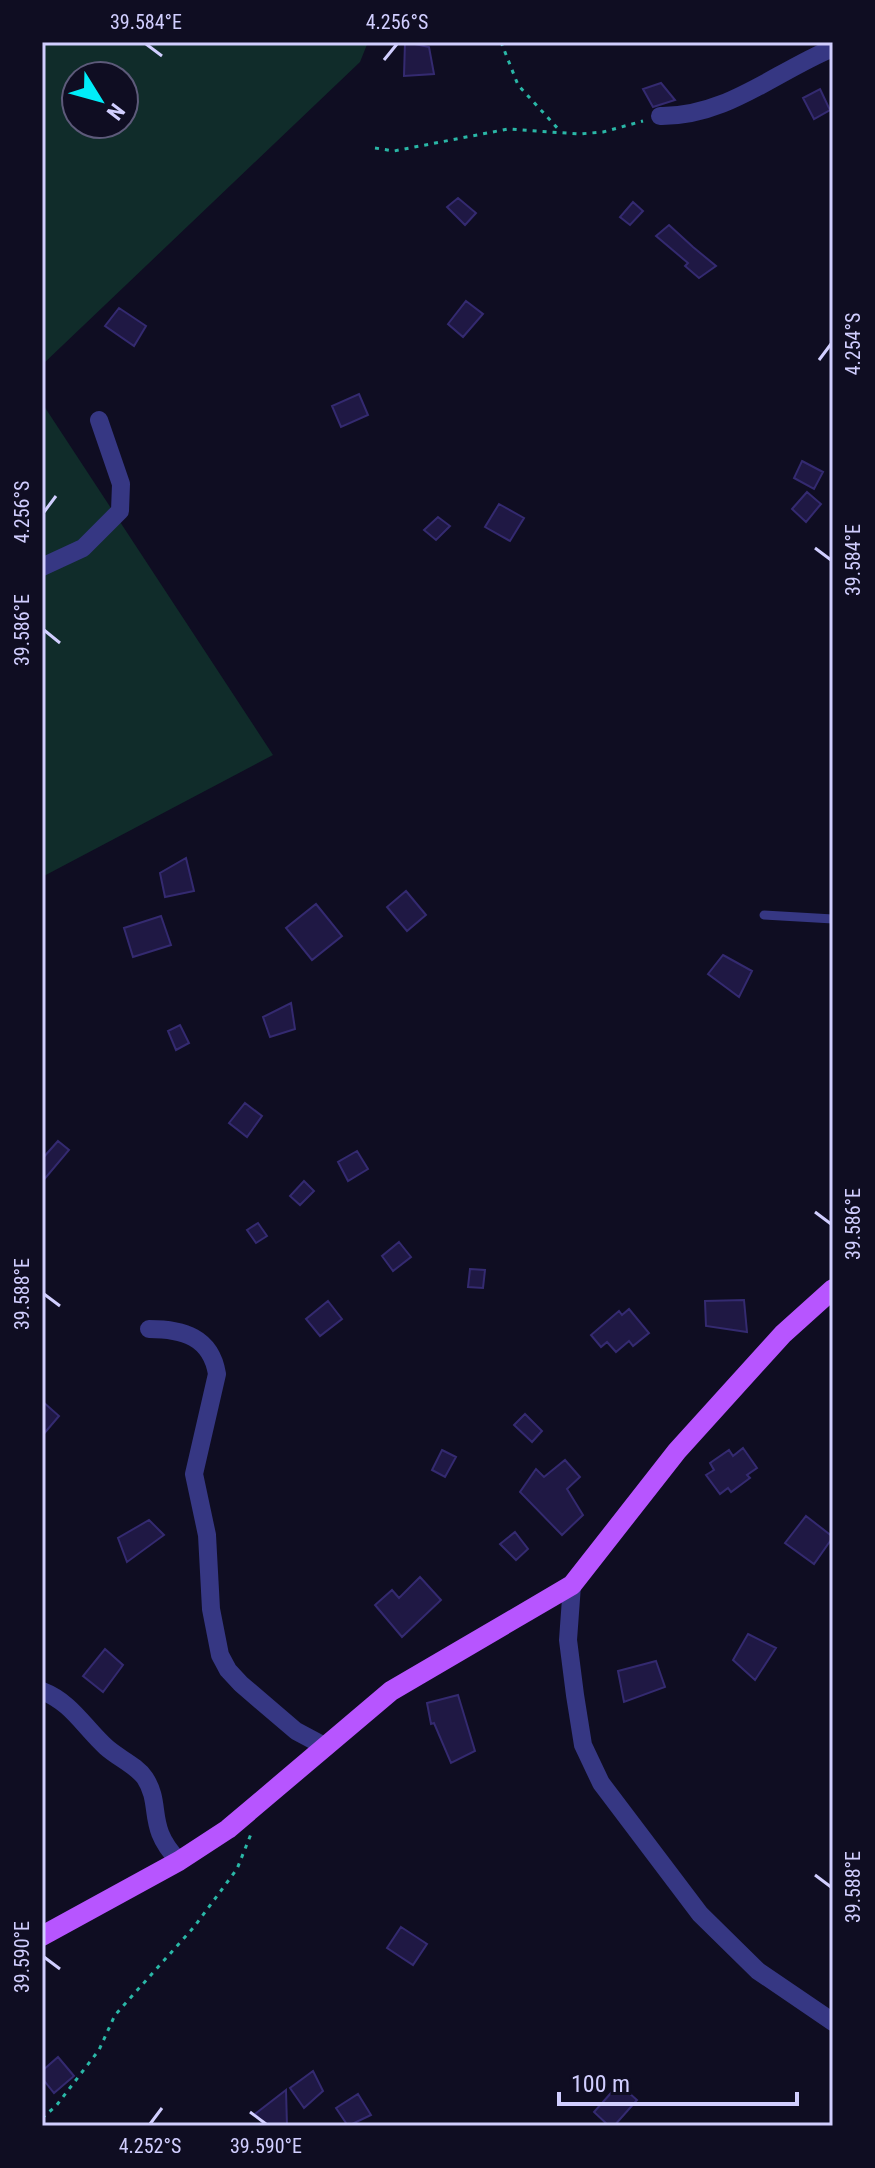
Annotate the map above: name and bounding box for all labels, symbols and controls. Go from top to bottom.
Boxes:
text: 39.584°E [110,10,182,34]
text: 4.256°S [366,10,428,34]
north arrow [60,60,140,140]
text: N [102,99,130,125]
text: 4.254°S [841,313,865,375]
text: 4.256°S [10,481,34,543]
text: 39.584°E [841,524,865,596]
text: 39.586°E [10,594,34,666]
text: 39.586°E [841,1188,865,1260]
text: 39.588°E [10,1258,34,1330]
text: 39.588°E [841,1851,865,1923]
text: 39.590°E [10,1921,34,1993]
scale bar [559,2056,797,2106]
text: 100 m [571,2070,630,2098]
text: 4.252°S [119,2134,181,2158]
text: 39.590°E [230,2134,302,2158]

